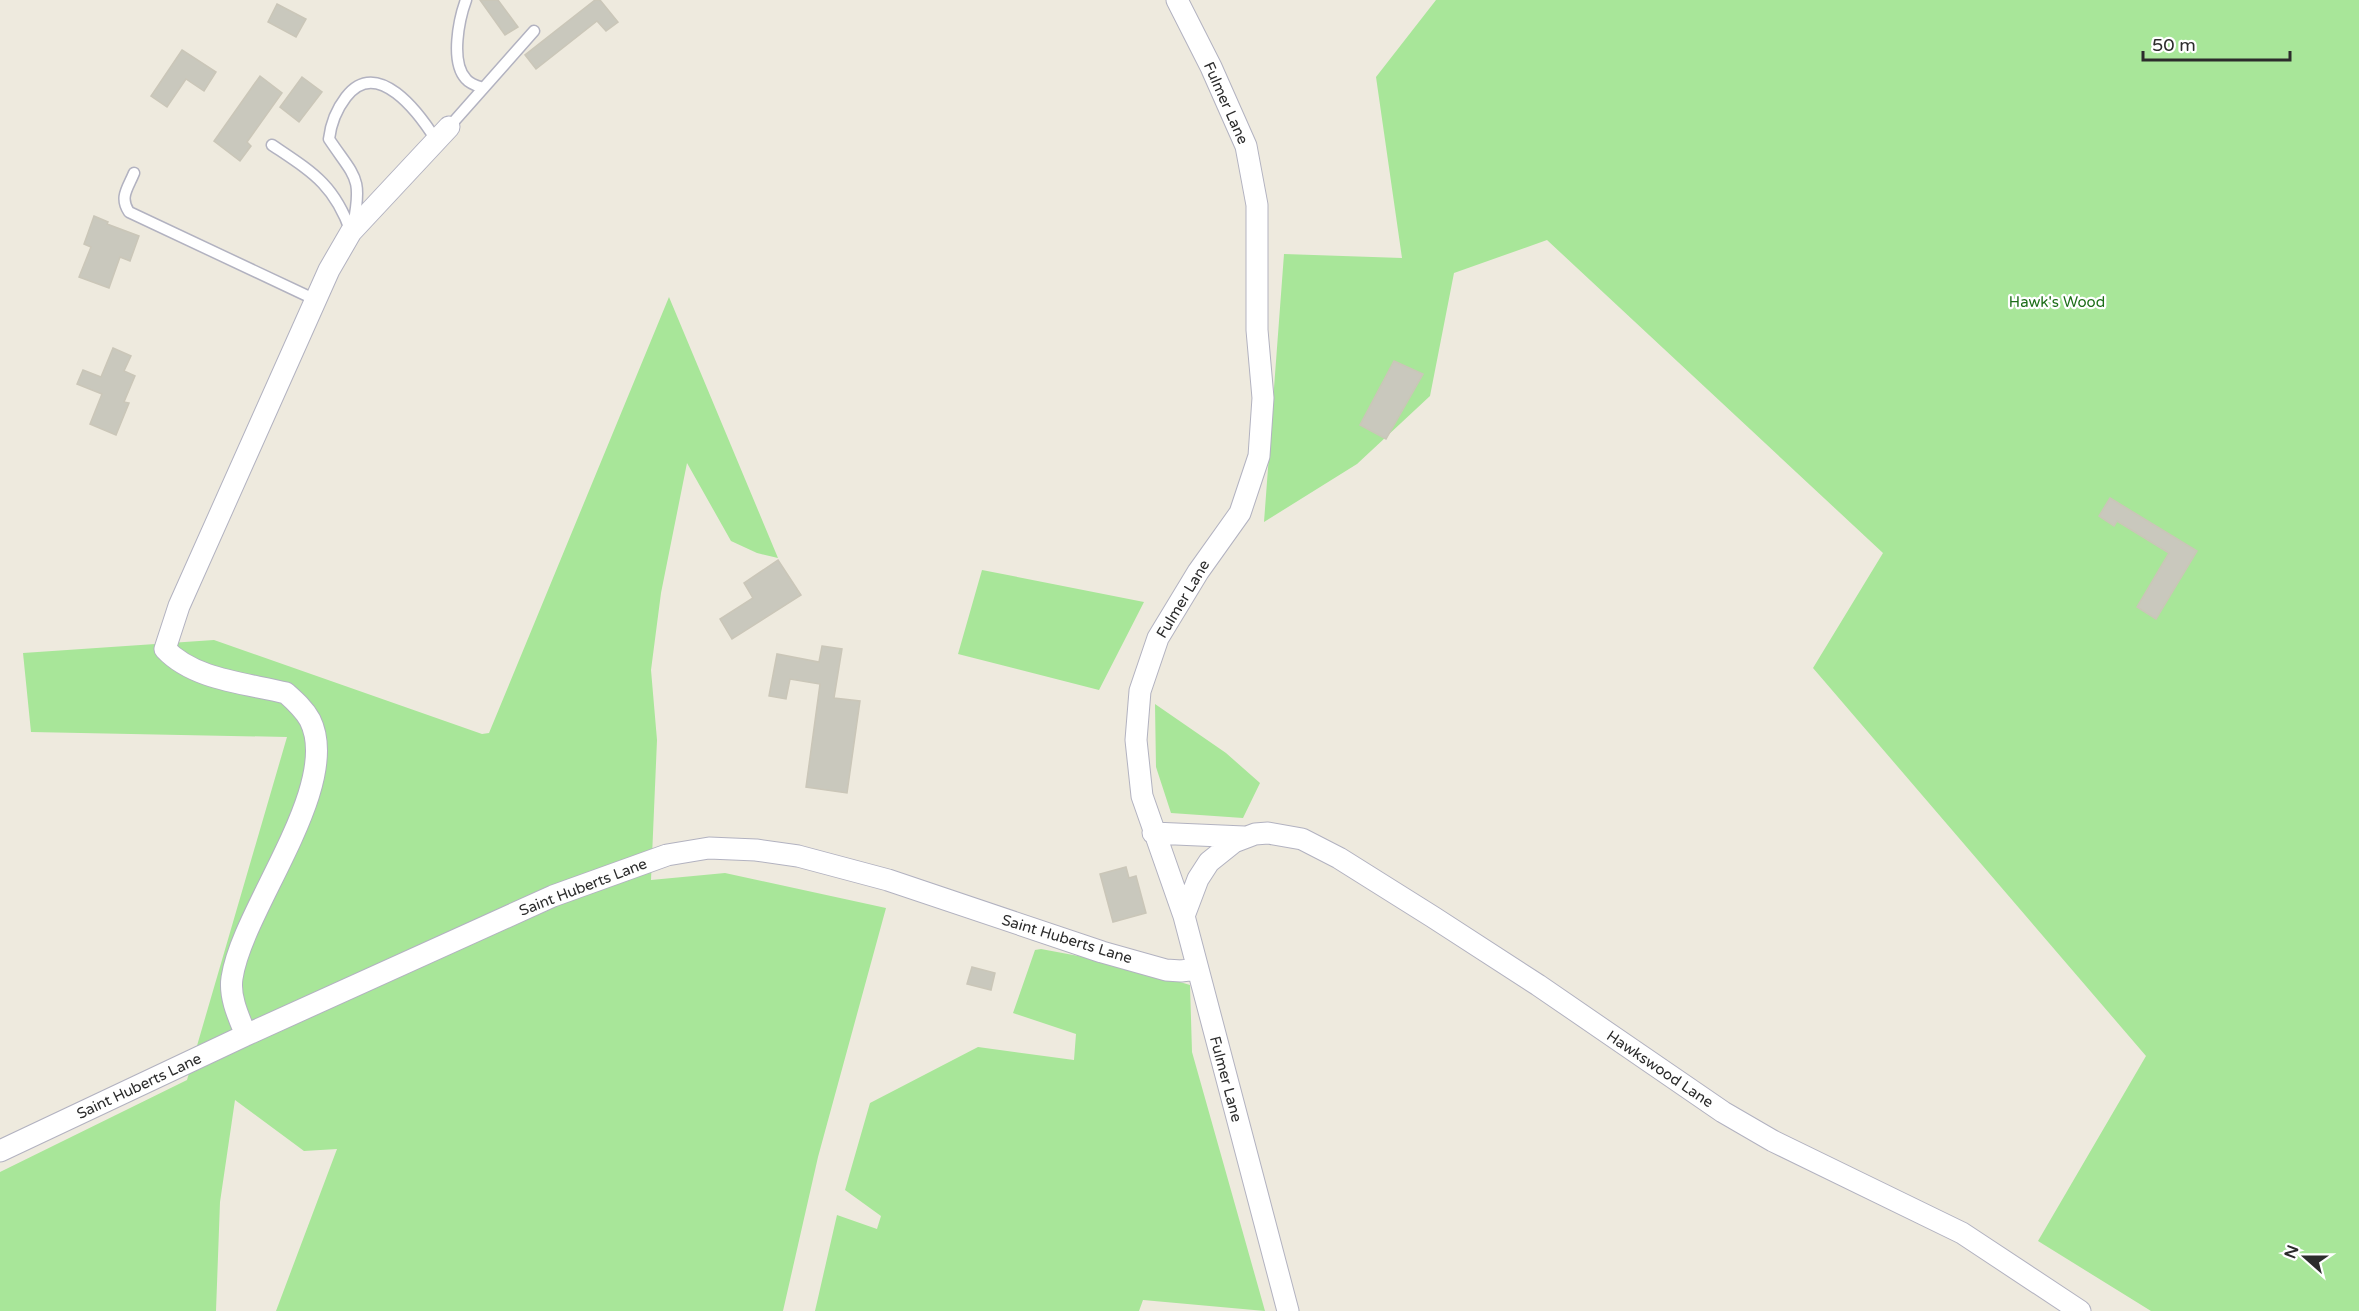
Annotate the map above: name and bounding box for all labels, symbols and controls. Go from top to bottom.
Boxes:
scale bar [2143,24,2290,62]
text: 50 m [2152,34,2196,56]
street label: Fulmer Lane [1200,59,1252,147]
park label: Hawk's Wood [2009,293,2105,311]
street label: Fulmer Lane [1153,557,1213,641]
street label: Saint Huberts Lane [517,854,649,920]
street label: Saint Huberts Lane [1000,911,1134,967]
street label: Hawkswood Lane [1603,1027,1717,1111]
street label: Fulmer Lane [1206,1034,1246,1124]
street label: Saint Huberts Lane [74,1049,204,1123]
north arrow [2275,1227,2335,1287]
text: N [2280,1242,2304,1262]

